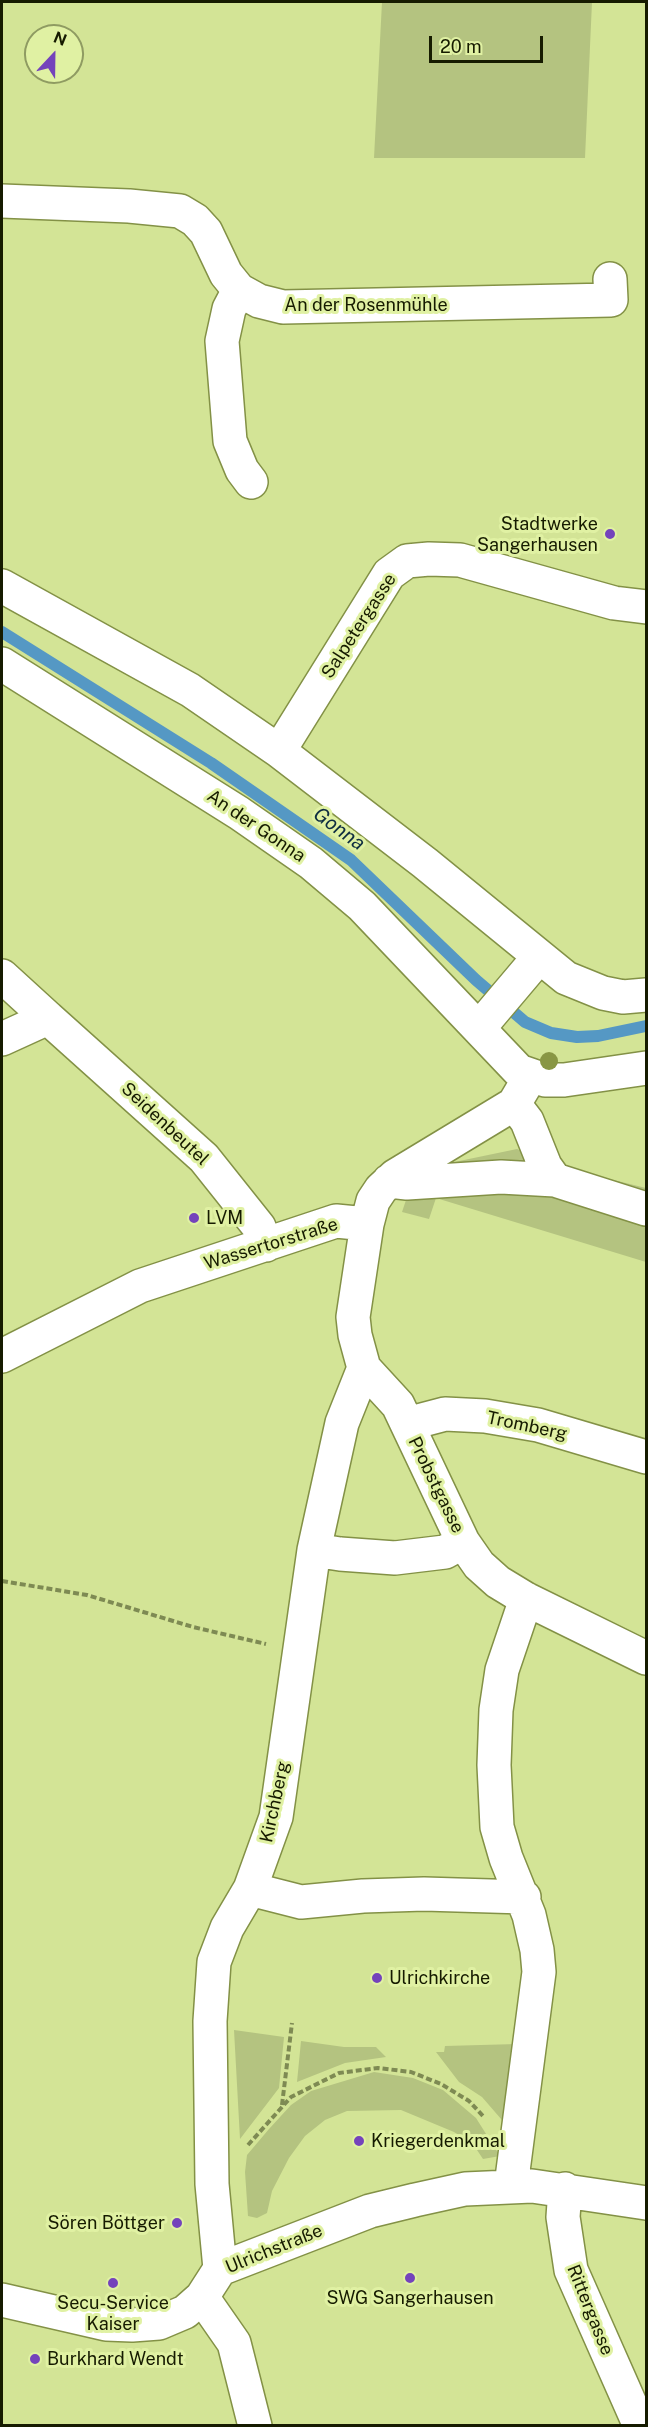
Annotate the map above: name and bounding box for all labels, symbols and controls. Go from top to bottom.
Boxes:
north arrow [24,24,84,84]
scale bar [432,24,546,62]
text: N [51,28,70,50]
text: 20 m [440,36,482,57]
street label: An der Rosenmühle [284,294,448,316]
place label: Stadtwerke Sangerhausen [477,513,598,556]
marker: Stadtwerke Sangerhausen [603,527,617,541]
street label: Salpetergasse [317,570,401,682]
street label: An der Gonna [203,785,309,867]
water label: Gonna [309,802,369,856]
street label: Seidenbeutel [117,1078,213,1170]
place label: LVM [206,1207,243,1229]
marker: LVM [187,1211,201,1225]
street label: Wassertorstraße [202,1213,340,1275]
street label: Tromberg [485,1407,569,1445]
street label: Probstgasse [403,1433,469,1537]
street label: Kirchberg [256,1759,294,1845]
place label: Ulrichkirche [389,1967,490,1989]
marker: Ulrichkirche [370,1971,384,1985]
place label: Kriegerdenkmal [371,2130,505,2152]
marker: Kriegerdenkmal [352,2134,366,2148]
place label: Sören Böttger [48,2212,165,2234]
marker: Sören Böttger [170,2216,184,2230]
street label: Ulrichstraße [222,2220,326,2278]
street label: Rittergasse [562,2262,618,2358]
marker: SWG Sangerhausen [403,2271,417,2285]
marker: Secu-Service Kaiser [106,2276,120,2290]
place label: SWG Sangerhausen [326,2287,494,2309]
place label: Secu-Service Kaiser [57,2292,169,2334]
place label: Burkhard Wendt [47,2348,184,2370]
marker: Burkhard Wendt [28,2352,42,2366]

